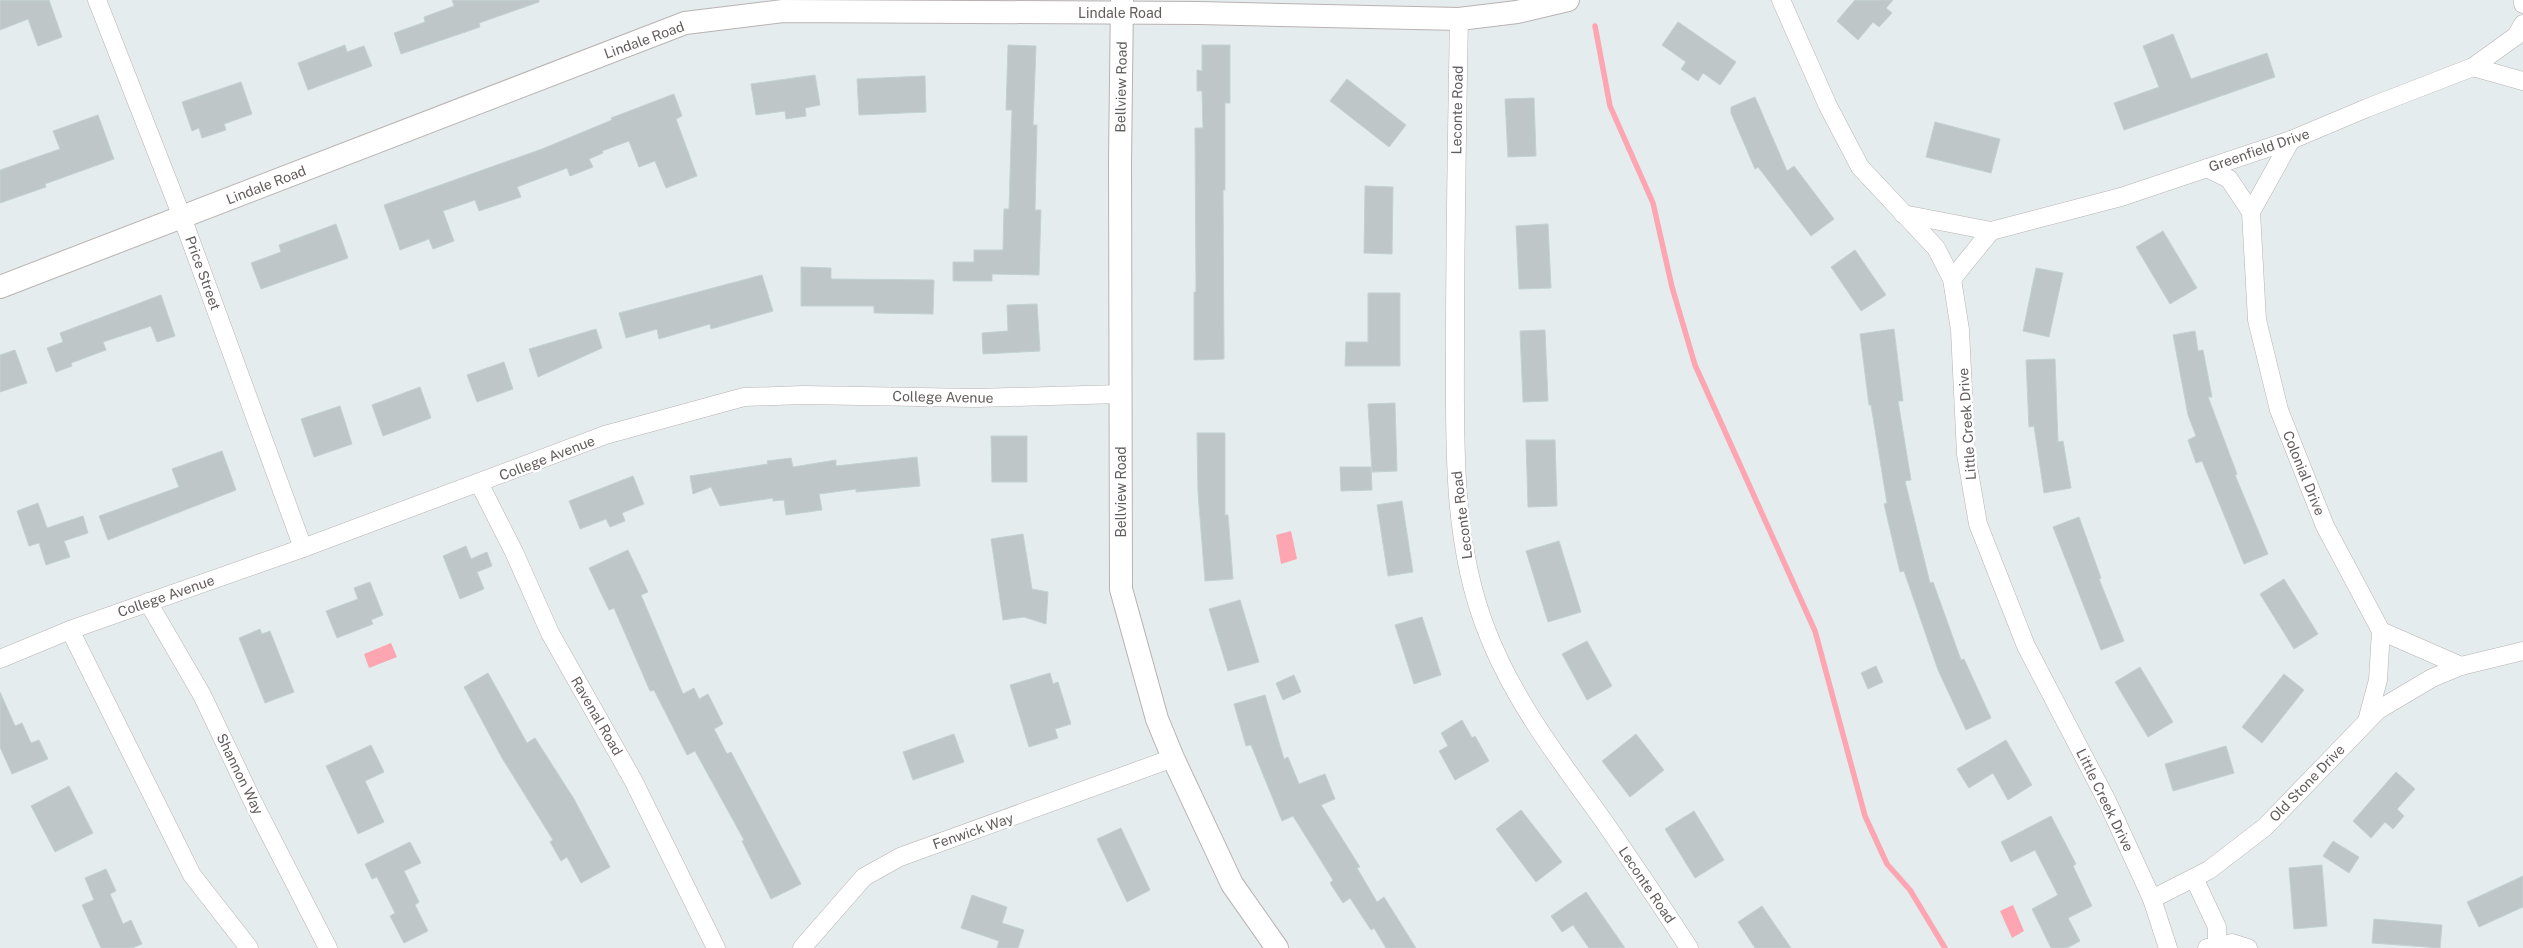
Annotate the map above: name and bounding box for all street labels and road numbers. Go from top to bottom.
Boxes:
street label: Lindale Road [1078,5,1162,21]
street label: Lindale Road [602,18,686,62]
street label: Bellview Road [1112,41,1130,133]
street label: Leconte Road [1448,66,1466,154]
street label: Greenfield Drive [2207,125,2311,175]
street label: Lindale Road [224,162,308,208]
street label: Price Street [182,234,224,312]
street label: Little Creek Drive [1955,367,1979,481]
street label: College Avenue [892,388,994,406]
street label: Colonial Drive [2280,428,2328,518]
street label: College Avenue [497,432,597,484]
street label: Bellview Road [1113,446,1129,538]
street label: Leconte Road [1449,470,1475,560]
street label: College Avenue [116,572,216,620]
street label: Ravenal Road [568,674,626,758]
street label: Shannon Way [213,731,267,818]
street label: Old Stone Drive [2266,741,2348,825]
street label: Little Creek Drive [2073,746,2137,854]
street label: Fenwick Way [930,810,1016,852]
street label: Leconte Road [1616,844,1678,926]

